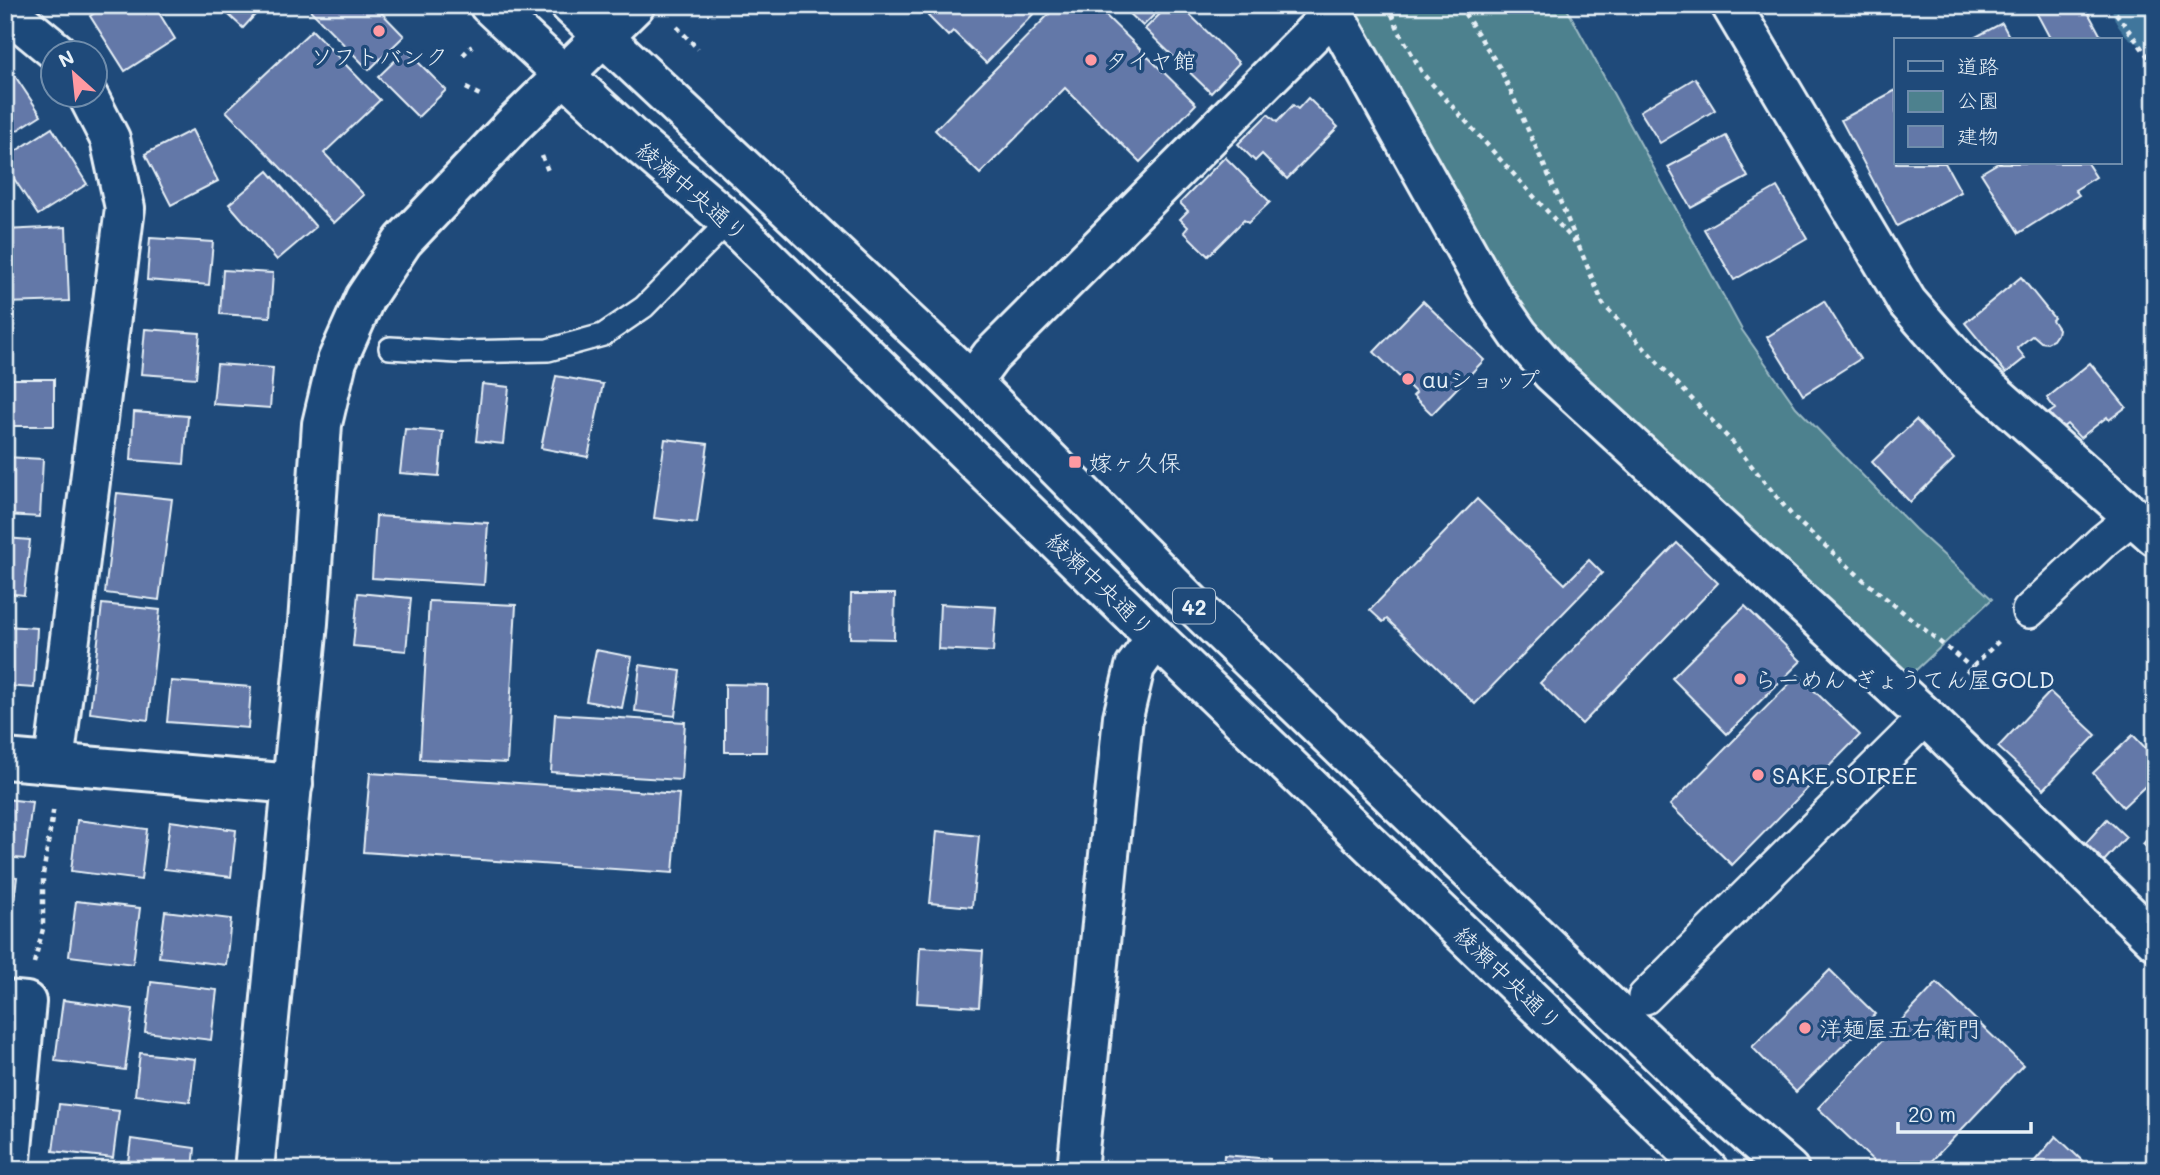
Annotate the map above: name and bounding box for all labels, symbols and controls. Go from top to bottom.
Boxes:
marker: ソフトバンク [371,23,387,39]
north arrow [38,38,108,108]
legend [1894,38,2122,164]
place label: ソフトバンク [310,41,448,71]
text: N [54,44,78,73]
place label: タイヤ館 [1105,45,1196,75]
marker: タイヤ館 [1083,52,1099,68]
text: 道路 [1957,52,1999,79]
text: 公園 [1957,86,1999,113]
text: 建物 [1957,122,1999,149]
street label: 綾瀬中央通り [631,134,755,248]
place label: auショップ [1422,364,1540,394]
marker: auショップ [1400,371,1416,387]
place label: 嫁ヶ久保 [1089,447,1181,477]
marker: 嫁ヶ久保 [1067,454,1083,470]
street label: 綾瀬中央通り [1041,525,1161,643]
road number: 42 [1173,588,1215,624]
place label: らーめん ぎょうてん屋GOLD [1754,664,2055,694]
marker: らーめん ぎょうてん屋GOLD [1732,671,1748,687]
place label: SAKE SOIREE [1772,760,1918,790]
marker: SAKE SOIREE [1750,767,1766,783]
street label: 綾瀬中央通り [1449,919,1569,1037]
place label: 洋麺屋五右衛門 [1819,1013,1980,1043]
marker: 洋麺屋五右衛門 [1797,1020,1813,1036]
scale bar [1898,1091,2030,1135]
text: 20 m [1908,1100,1956,1127]

